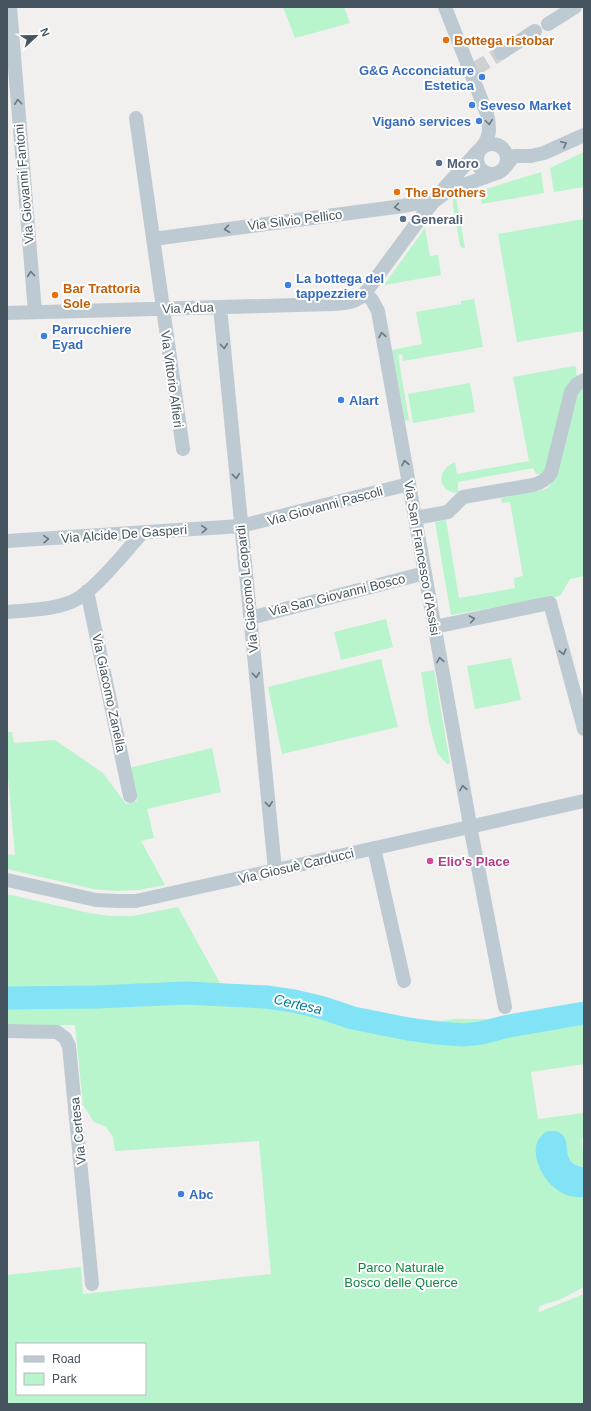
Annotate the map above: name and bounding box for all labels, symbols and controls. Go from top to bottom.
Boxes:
north arrow [16,16,56,56]
text: N [38,26,52,38]
place label: Bottega ristobar [454,33,554,48]
marker: Bottega ristobar [441,35,451,45]
place label: G&G Acconciature Estetica [359,63,475,93]
marker: G&G Acconciature Estetica [477,72,487,82]
place label: Seveso Market [480,98,572,113]
one-way arrow [13,99,22,105]
marker: Seveso Market [467,100,477,110]
place label: Viganò services [372,114,471,129]
marker: Viganò services [474,116,484,126]
one-way arrow [484,119,492,125]
street label: Via Giovanni Fantoni [11,123,37,245]
one-way arrow [560,141,567,149]
place label: Moro [447,156,479,171]
marker: Moro [434,158,444,168]
place label: The Brothers [405,185,486,200]
marker: The Brothers [392,187,402,197]
one-way arrow [394,202,400,211]
street label: Via Silvio Pellico [247,207,343,233]
place label: Generali [411,212,463,227]
marker: Generali [398,214,408,224]
one-way arrow [224,224,230,233]
one-way arrow [27,271,36,277]
place label: La bottega del tappezziere [296,271,384,301]
marker: La bottega del tappezziere [283,280,293,290]
place label: Bar Trattoria Sole [63,281,141,311]
marker: Bar Trattoria Sole [50,290,60,300]
street label: Via Adua [162,300,215,316]
place label: Parrucchiere Eyad [52,322,132,352]
street label: Via Vittorio Alfieri [158,330,186,429]
marker: Parrucchiere Eyad [39,331,49,341]
one-way arrow [378,332,387,338]
one-way arrow [219,343,228,349]
place label: Alart [349,393,379,408]
marker: Alart [336,395,346,405]
one-way arrow [402,460,410,466]
one-way arrow [231,472,240,479]
street label: Via San Francesco d'Assisi [401,479,443,637]
street label: Via Giovanni Pascoli [266,483,385,529]
street label: Via Alcide De Gasperi [61,522,188,546]
one-way arrow [201,524,207,533]
street label: Via Giacomo Leopardi [233,524,261,654]
one-way arrow [43,535,49,544]
street label: Via San Giovanni Bosco [267,571,407,619]
one-way arrow [469,615,475,623]
street label: Via Giacomo Zanella [89,633,129,754]
one-way arrow [559,648,567,655]
one-way arrow [436,657,445,663]
one-way arrow [251,672,260,678]
one-way arrow [460,785,468,791]
one-way arrow [264,801,273,807]
street label: Via Giosuè Carducci [237,845,355,887]
place label: Elio's Place [438,854,510,869]
marker: Elio's Place [425,856,435,866]
water label: Certesa [272,991,324,1017]
street label: Via Certesa [67,1096,89,1165]
place label: Abc [189,1187,214,1202]
marker: Abc [176,1189,186,1199]
park label: Parco Naturale Bosco delle Querce [344,1260,458,1290]
legend [16,1343,146,1395]
text: Road [52,1352,81,1366]
text: Park [52,1372,78,1386]

